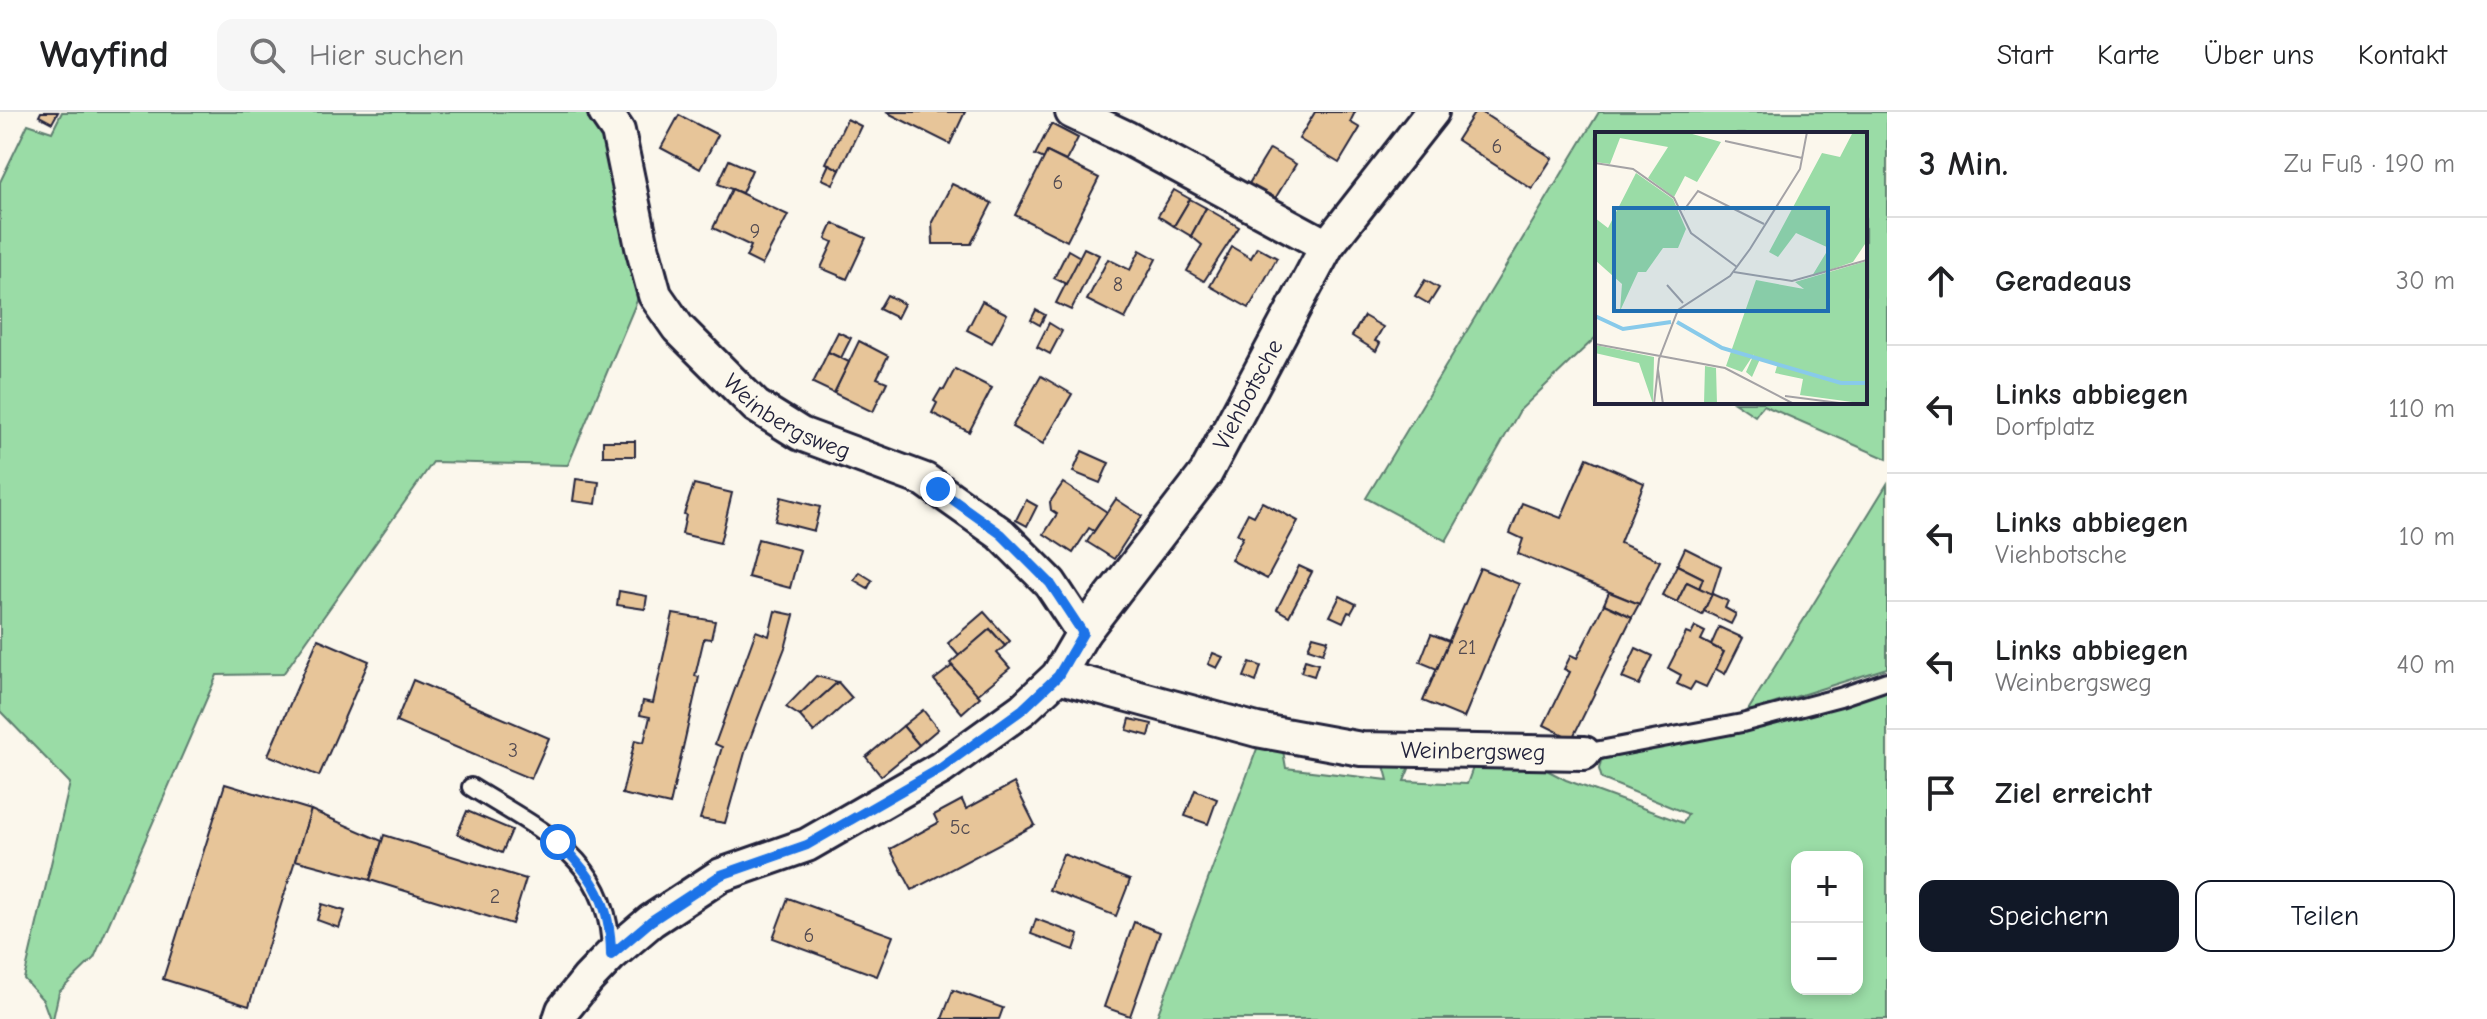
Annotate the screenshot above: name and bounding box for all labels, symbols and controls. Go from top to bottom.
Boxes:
search box [217,19,777,91]
text: Wayfind [40,33,169,77]
icon: search [245,33,289,77]
text: Hier suchen [309,38,464,73]
text: Start [1997,39,2053,71]
text: Karte [2097,39,2160,71]
text: Über uns [2204,39,2314,71]
text: Kontakt [2358,39,2447,71]
inset map [1595,132,1867,404]
house number: 6 [1492,135,1502,158]
text: 3 Min. [1919,144,2008,184]
text: Zu Fuß · 190 m [2284,149,2455,179]
house number: 6 [1053,171,1063,194]
house number: 9 [750,220,760,243]
icon: ahead [1919,259,1963,303]
text: Geradeaus [1995,264,2131,299]
text: 30 m [2396,266,2455,296]
house number: 8 [1113,273,1123,296]
street label: Viehbotsche [1207,334,1289,455]
street label: Weinbergsweg [718,368,854,465]
text: Links abbiegen [1995,377,2188,412]
icon: left [1919,387,1963,431]
text: 110 m [2388,394,2455,424]
text: Dorfplatz [1995,412,2094,442]
route end [920,471,956,507]
text: Links abbiegen [1995,505,2188,540]
icon: left [1919,515,1963,559]
text: 10 m [2399,522,2455,552]
text: Viehbotsche [1995,540,2127,570]
text: Links abbiegen [1995,633,2188,668]
house number: 21 [1458,636,1476,659]
icon: left [1919,643,1963,687]
text: 40 m [2396,650,2455,680]
text: Weinbergsweg [1995,668,2152,698]
street label: Weinbergsweg [1400,736,1546,766]
house number: 3 [508,739,518,762]
icon: arrive [1919,771,1963,815]
text: Ziel erreicht [1995,776,2152,811]
house number: 5c [950,816,971,839]
route start [540,824,576,860]
map controls [1791,851,1863,995]
button: + [1791,851,1863,923]
button: Speichern [1919,880,2179,952]
button: Teilen [2195,880,2455,952]
house number: 2 [490,885,500,908]
button: − [1791,923,1863,995]
house number: 6 [804,924,814,947]

